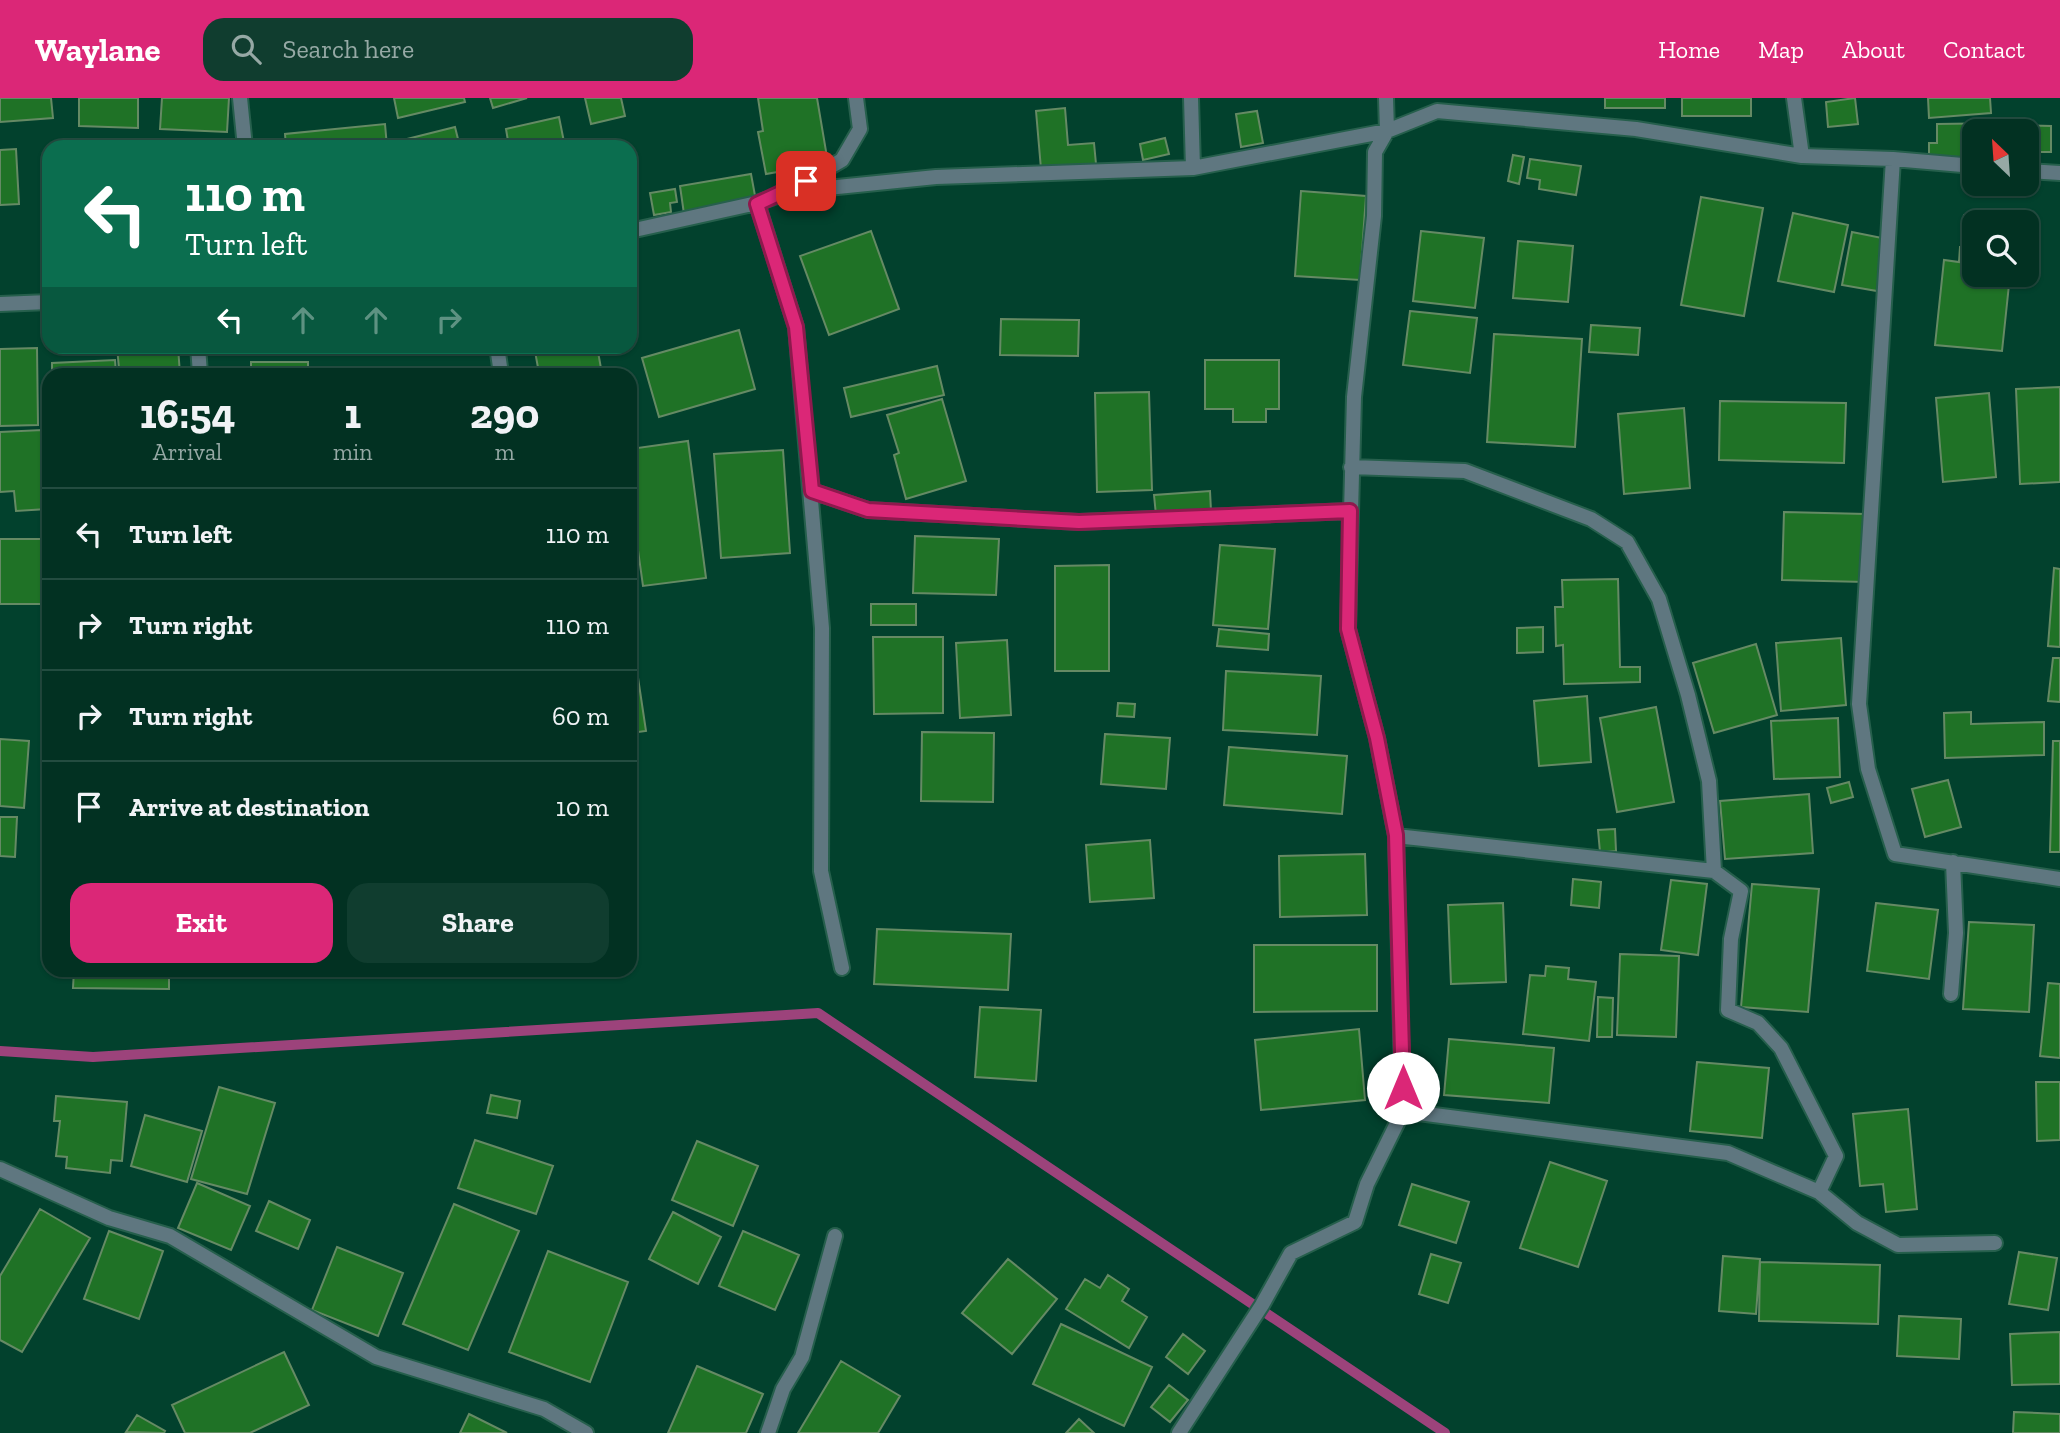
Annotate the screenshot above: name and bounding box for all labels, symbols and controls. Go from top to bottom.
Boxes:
search box [203,18,693,81]
text: Waylane [35,30,161,69]
icon: search [227,30,265,68]
text: Search here [283,33,414,65]
text: Home [1658,35,1720,64]
text: Map [1758,35,1804,64]
text: About [1842,35,1905,64]
text: Contact [1943,35,2025,64]
north arrow [1962,119,2039,196]
map controls [1962,119,2039,287]
pin [776,151,836,211]
icon: arrive [787,162,825,200]
text: 110 m [185,165,305,224]
icon: left [70,168,161,259]
button: search [1962,210,2039,287]
text: Turn left [185,225,307,263]
icon: left [211,301,249,339]
icon: ahead [284,301,322,339]
icon: ahead [357,301,395,339]
icon: right [430,301,468,339]
text: 16:54 [140,388,235,439]
text: 1 [344,388,361,439]
text: 290 [470,388,539,439]
text: Arrival [153,438,222,466]
text: min [333,438,372,466]
text: m [495,438,515,466]
icon: left [70,515,108,553]
text: Turn left [129,518,232,550]
text: 110 m [546,518,609,550]
icon: right [70,606,108,644]
text: Turn right [129,609,252,641]
text: 110 m [546,609,609,641]
icon: right [70,697,108,735]
text: Turn right [129,700,252,732]
text: 60 m [552,700,609,732]
icon: arrive [70,788,108,826]
text: Arrive at destination [129,791,369,823]
text: 10 m [556,791,609,823]
button: Exit [70,883,333,963]
button: Share [347,883,609,963]
position arrow [1366,1051,1440,1125]

